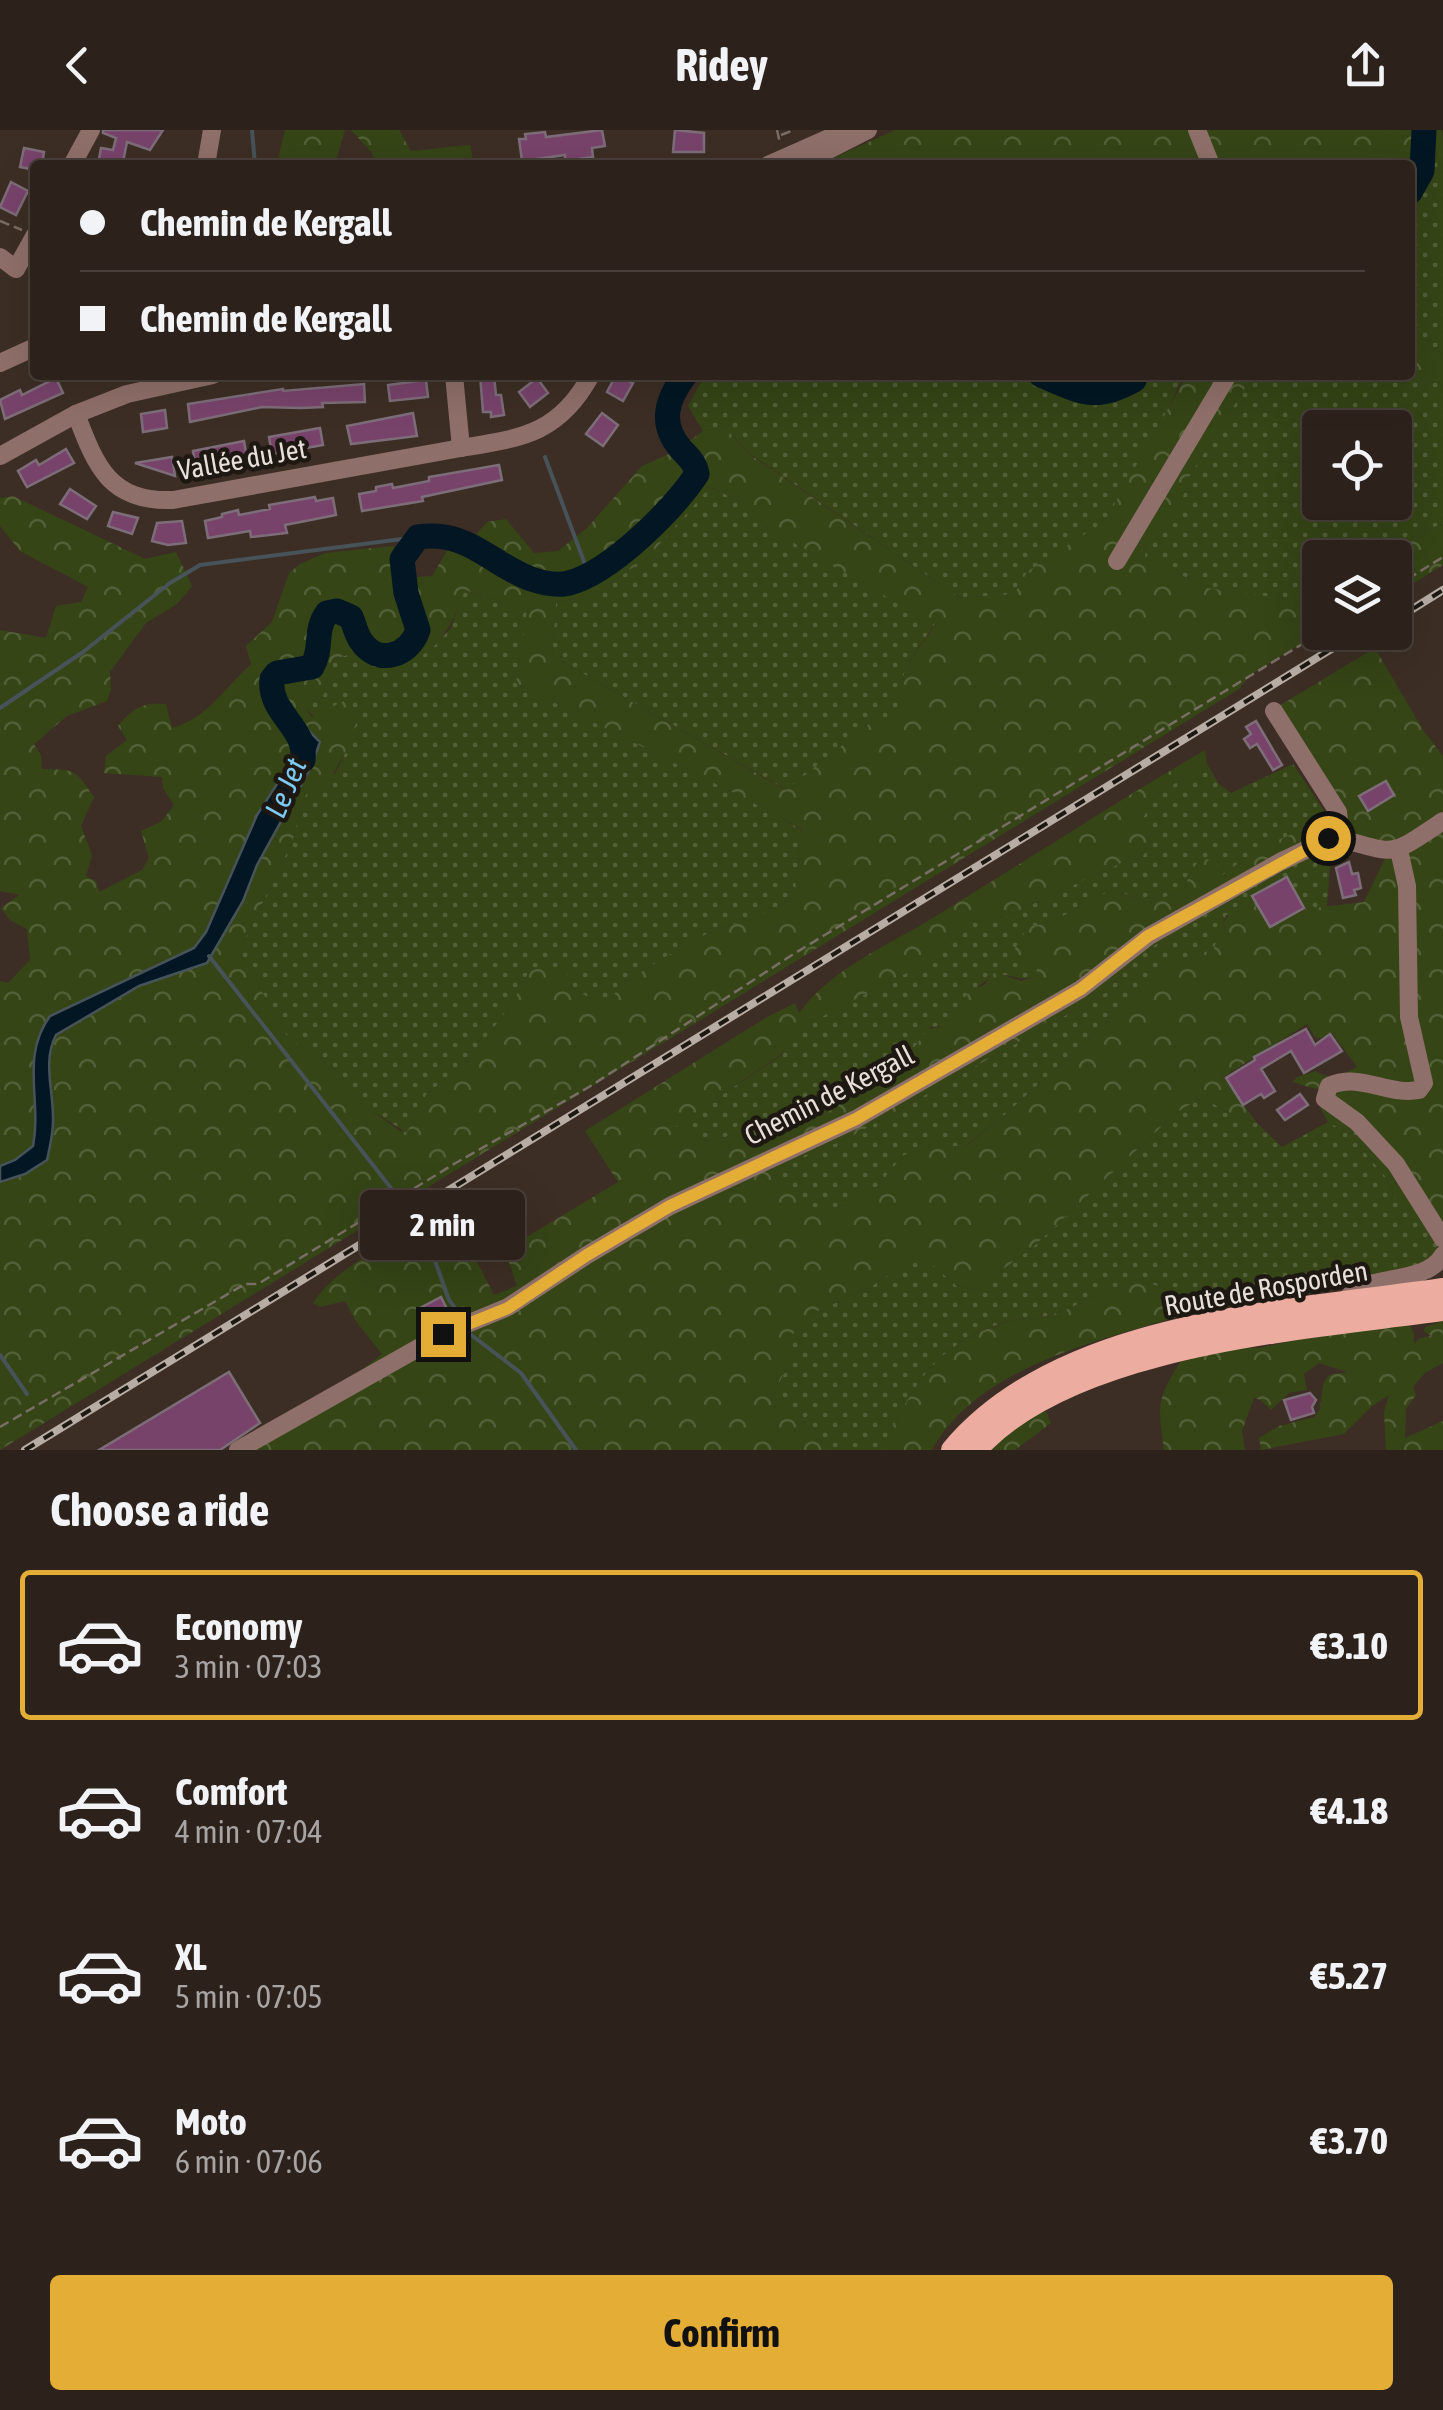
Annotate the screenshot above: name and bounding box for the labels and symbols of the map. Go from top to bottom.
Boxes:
street label: Vallée du Jet [175,432,309,486]
water label: Le Jet [257,752,313,822]
route start [1306,816,1351,861]
street label: Chemin de Kergall [739,1038,919,1151]
callout: 2 min [360,1189,526,1259]
street label: Route de Rosporden [1162,1254,1370,1322]
route end [421,1312,466,1357]

